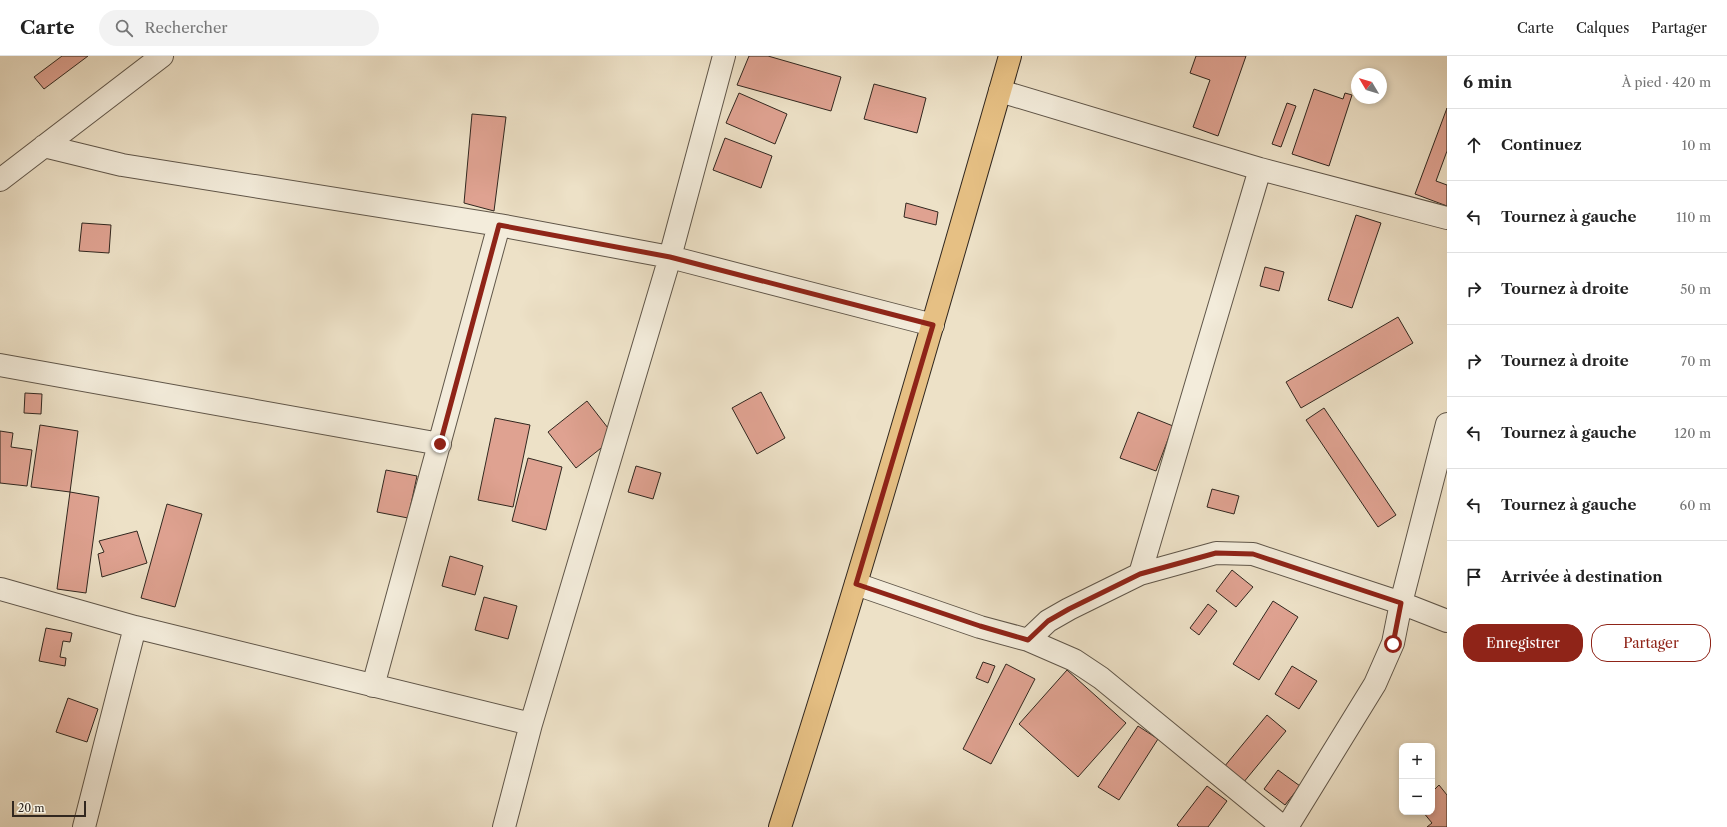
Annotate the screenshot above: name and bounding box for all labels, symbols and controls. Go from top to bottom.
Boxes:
search box [99,10,379,46]
text: Carte [20,16,75,39]
icon: search [113,17,135,39]
text: Rechercher [145,18,228,37]
text: Carte [1517,19,1554,37]
text: Calques [1576,19,1629,37]
text: Partager [1651,19,1707,37]
north arrow [1351,68,1387,104]
text: 6 min [1463,72,1512,92]
text: À pied · 420 m [1622,74,1711,90]
icon: ahead [1463,134,1485,156]
text: Continuez [1501,135,1582,154]
text: 10 m [1682,137,1711,153]
icon: left [1463,206,1485,228]
text: Tournez à gauche [1501,207,1637,226]
text: 110 m [1676,209,1711,225]
icon: right [1463,278,1485,300]
text: Tournez à droite [1501,279,1629,298]
text: 50 m [1680,281,1711,297]
icon: right [1463,350,1485,372]
text: Tournez à droite [1501,351,1629,370]
text: 70 m [1681,353,1711,369]
icon: left [1463,422,1485,444]
text: Tournez à gauche [1501,423,1637,442]
text: 120 m [1674,425,1711,441]
route end [431,435,449,453]
icon: left [1463,494,1485,516]
text: Tournez à gauche [1501,495,1637,514]
text: 60 m [1680,497,1711,513]
icon: arrive [1463,566,1485,588]
text: Arrivée à destination [1501,567,1663,586]
button: Enregistrer [1463,624,1583,662]
button: Partager [1591,624,1711,662]
route start [1384,635,1402,653]
map controls [1399,743,1435,815]
button: + [1399,743,1435,779]
button: − [1399,779,1435,815]
scale bar [12,799,86,818]
text: 20 m [18,801,44,815]

